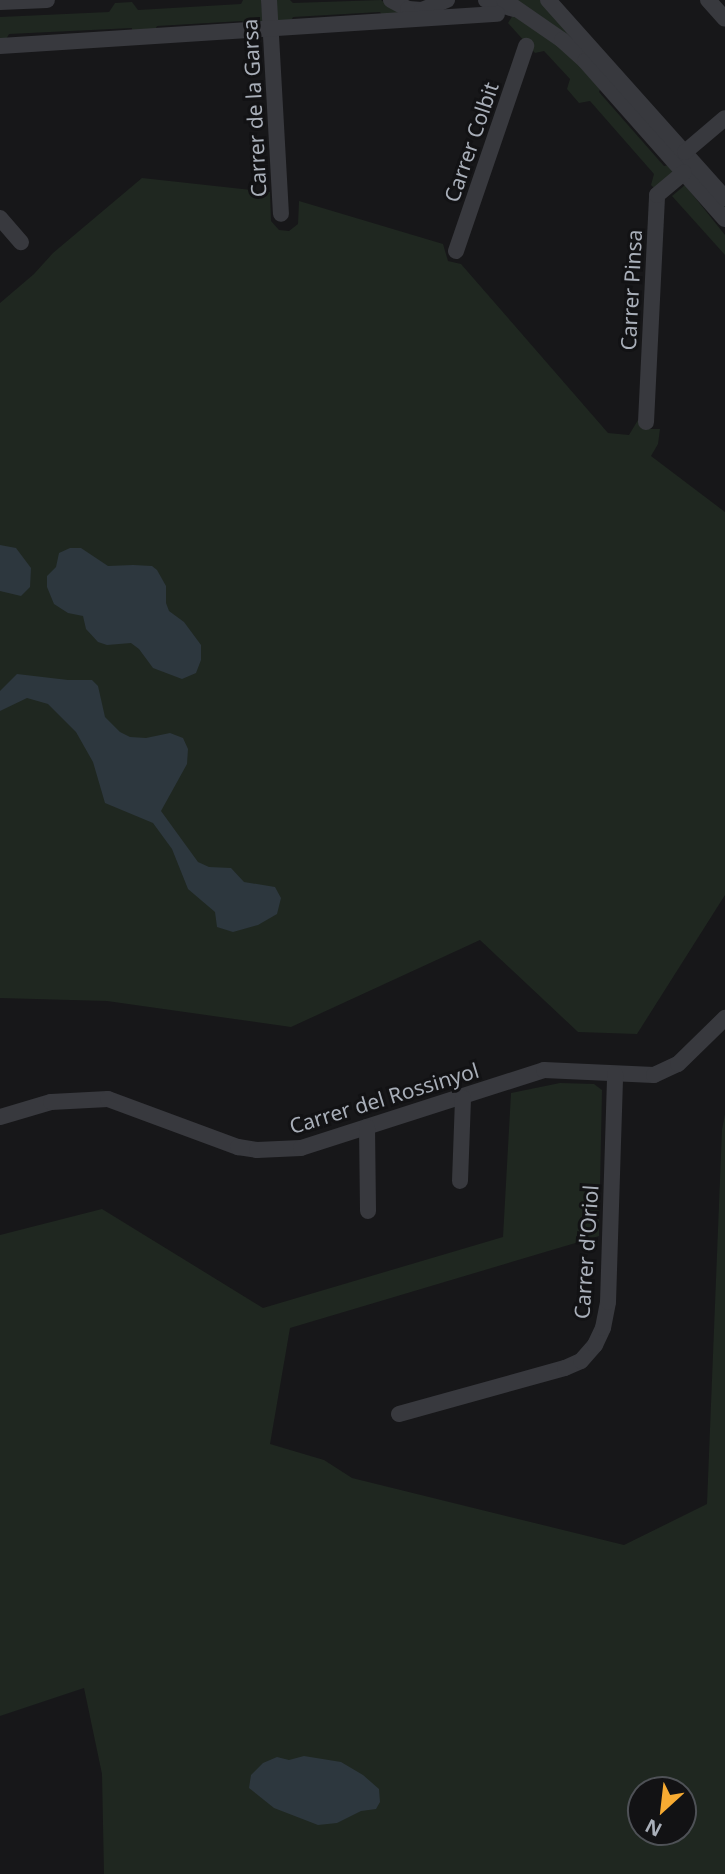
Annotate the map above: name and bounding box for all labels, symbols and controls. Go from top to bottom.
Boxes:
street label: Carrer de la Garsa [237,18,271,198]
street label: Carrer Colbit [439,79,503,205]
street label: Carrer Pinsa [615,229,647,351]
street label: Carrer del Rossinyol [286,1057,482,1139]
street label: Carrer d'Oriol [569,1184,603,1320]
north arrow [627,1776,697,1846]
text: N [641,1813,666,1843]

